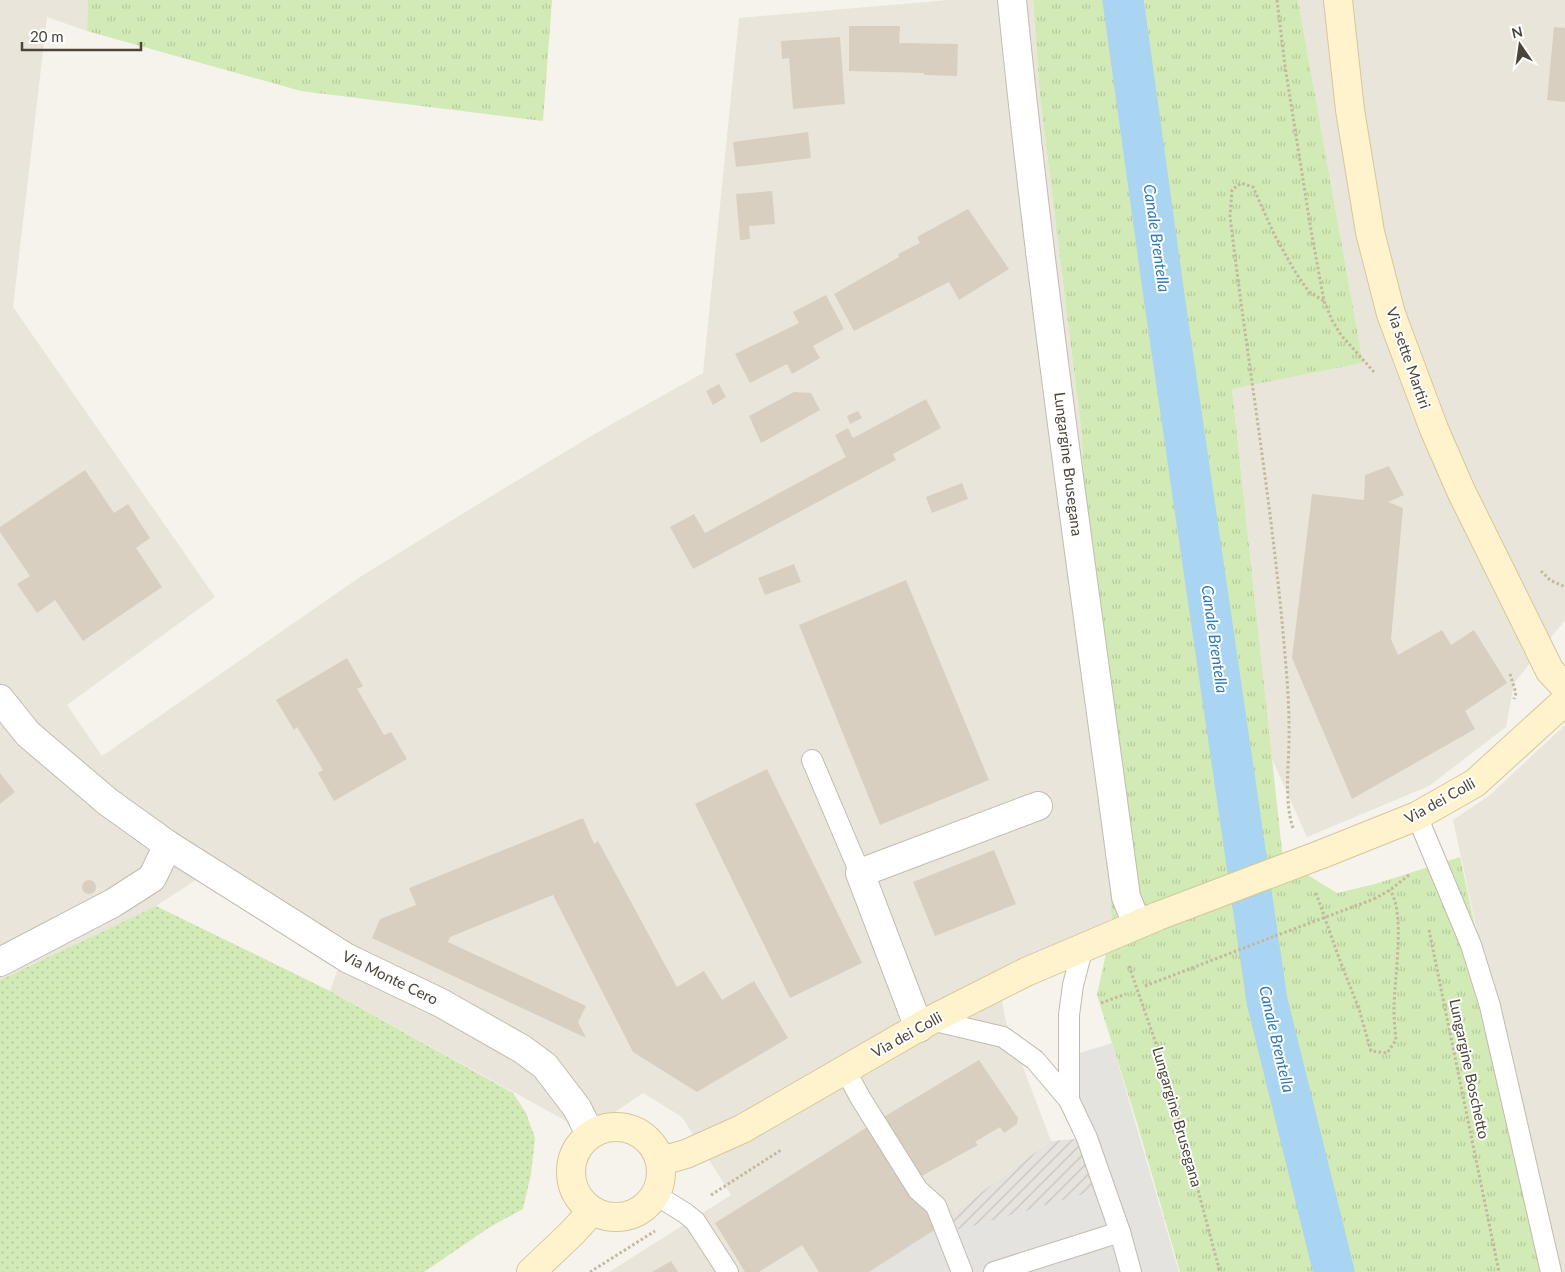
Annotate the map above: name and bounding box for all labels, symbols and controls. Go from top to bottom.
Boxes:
scale bar [22,20,141,52]
north arrow [1495,20,1545,70]
text: N [1510,22,1524,41]
text: 20 m [30,27,64,45]
water label: Canale Brentella [1141,183,1174,293]
street label: Via sette Martiri [1383,304,1435,411]
street label: Lungargine Brusegana [1051,391,1087,537]
water label: Canale Brentella [1199,584,1232,694]
street label: Via dei Colli [1401,773,1478,827]
street label: Via Monte Cero [340,946,441,1008]
water label: Canale Brentella [1256,984,1299,1094]
street label: Lungargine Boschetto [1446,997,1494,1140]
street label: Via dei Colli [868,1007,945,1061]
street label: Lungargine Brusegana [1149,1045,1207,1189]

